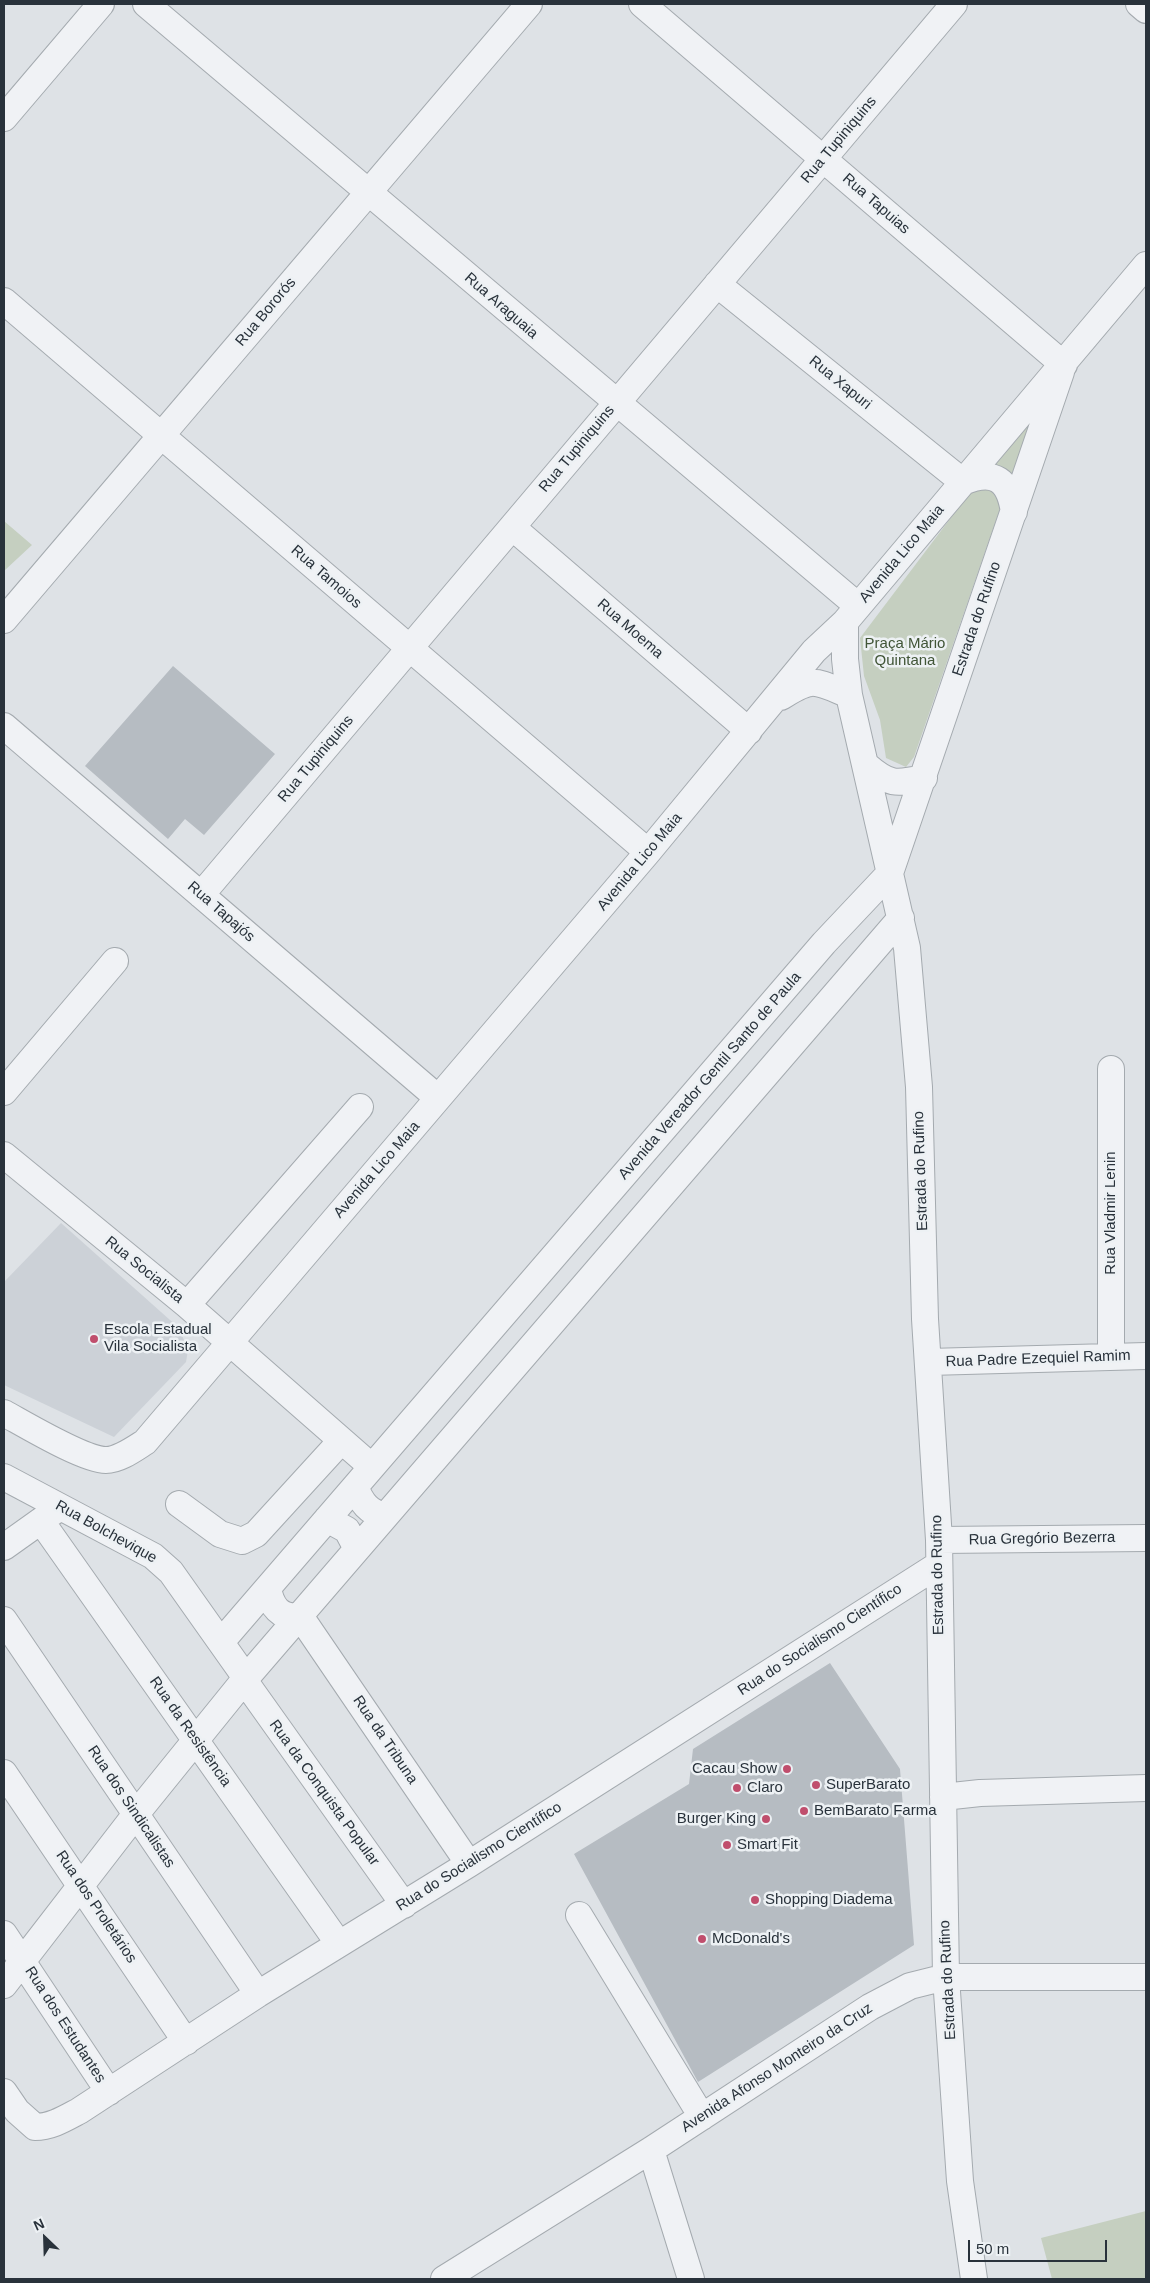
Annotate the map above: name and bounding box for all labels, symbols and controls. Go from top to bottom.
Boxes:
street label: Rua Tupiniquins [797,93,881,187]
street label: Rua Tapuias [839,170,913,238]
street label: Rua Araguaia [460,269,542,343]
street label: Rua Bororós [232,274,300,350]
street label: Rua Xapuri [805,352,875,414]
street label: Rua Tupiniquins [535,402,619,496]
street label: Avenida Lico Maia [856,501,948,607]
street label: Rua Tamoios [287,541,365,613]
street label: Estrada do Rufino [949,559,1005,679]
street label: Rua Moema [593,595,667,663]
park label: Praça Mário Quintana [865,635,945,670]
street label: Rua Tupiniquins [274,712,358,806]
street label: Avenida Lico Maia [594,809,686,915]
street label: Rua Tapajós [184,878,258,946]
street label: Avenida Vereador Gentil Santo de Paula [615,969,805,1183]
street label: Estrada do Rufino [910,1111,932,1231]
street label: Avenida Lico Maia [330,1118,424,1222]
street label: Rua Vladmir Lenin [1102,1151,1120,1275]
street label: Rua Socialista [101,1233,187,1307]
place label: Escola Estadual Vila Socialista [104,1321,212,1356]
marker: Escola Estadual Vila Socialista [88,1333,100,1345]
street label: Rua Padre Ezequiel Ramim [945,1347,1131,1371]
street label: Rua Bolchevique [52,1497,160,1567]
street label: Estrada do Rufino [928,1515,948,1635]
street label: Rua Gregório Bezerra [968,1529,1116,1549]
street label: Rua do Socialismo Científico [735,1580,905,1700]
street label: Rua da Resistência [145,1674,235,1790]
street label: Rua da Tribuna [349,1692,421,1788]
street label: Rua da Conquista Popular [265,1717,383,1869]
street label: Rua dos Sindicalistas [83,1743,179,1871]
place label: Cacau Show [692,1760,777,1778]
marker: Cacau Show [781,1763,793,1775]
place label: SuperBarato [826,1776,910,1794]
place label: Claro [747,1779,783,1797]
marker: SuperBarato [810,1779,822,1791]
marker: Claro [731,1782,743,1794]
street label: Rua do Socialismo Científico [393,1799,565,1915]
place label: BemBarato Farma [814,1802,937,1820]
marker: BemBarato Farma [798,1805,810,1817]
place label: Burger King [677,1810,756,1828]
marker: Burger King [760,1813,772,1825]
place label: Smart Fit [737,1836,798,1854]
marker: Smart Fit [721,1839,733,1851]
street label: Rua dos Proletários [52,1847,140,1967]
place label: Shopping Diadema [765,1891,893,1909]
marker: Shopping Diadema [749,1894,761,1906]
street label: Estrada do Rufino [936,1920,960,2040]
place label: McDonald's [712,1930,790,1948]
marker: McDonald's [696,1933,708,1945]
street label: Rua dos Estudantes [21,1963,109,2087]
street label: Avenida Afonso Monteiro da Cruz [678,1999,876,2137]
north arrow [20,2213,70,2263]
text: N [31,2215,47,2234]
scale bar [970,2230,1109,2262]
text: 50 m [976,2240,1009,2257]

